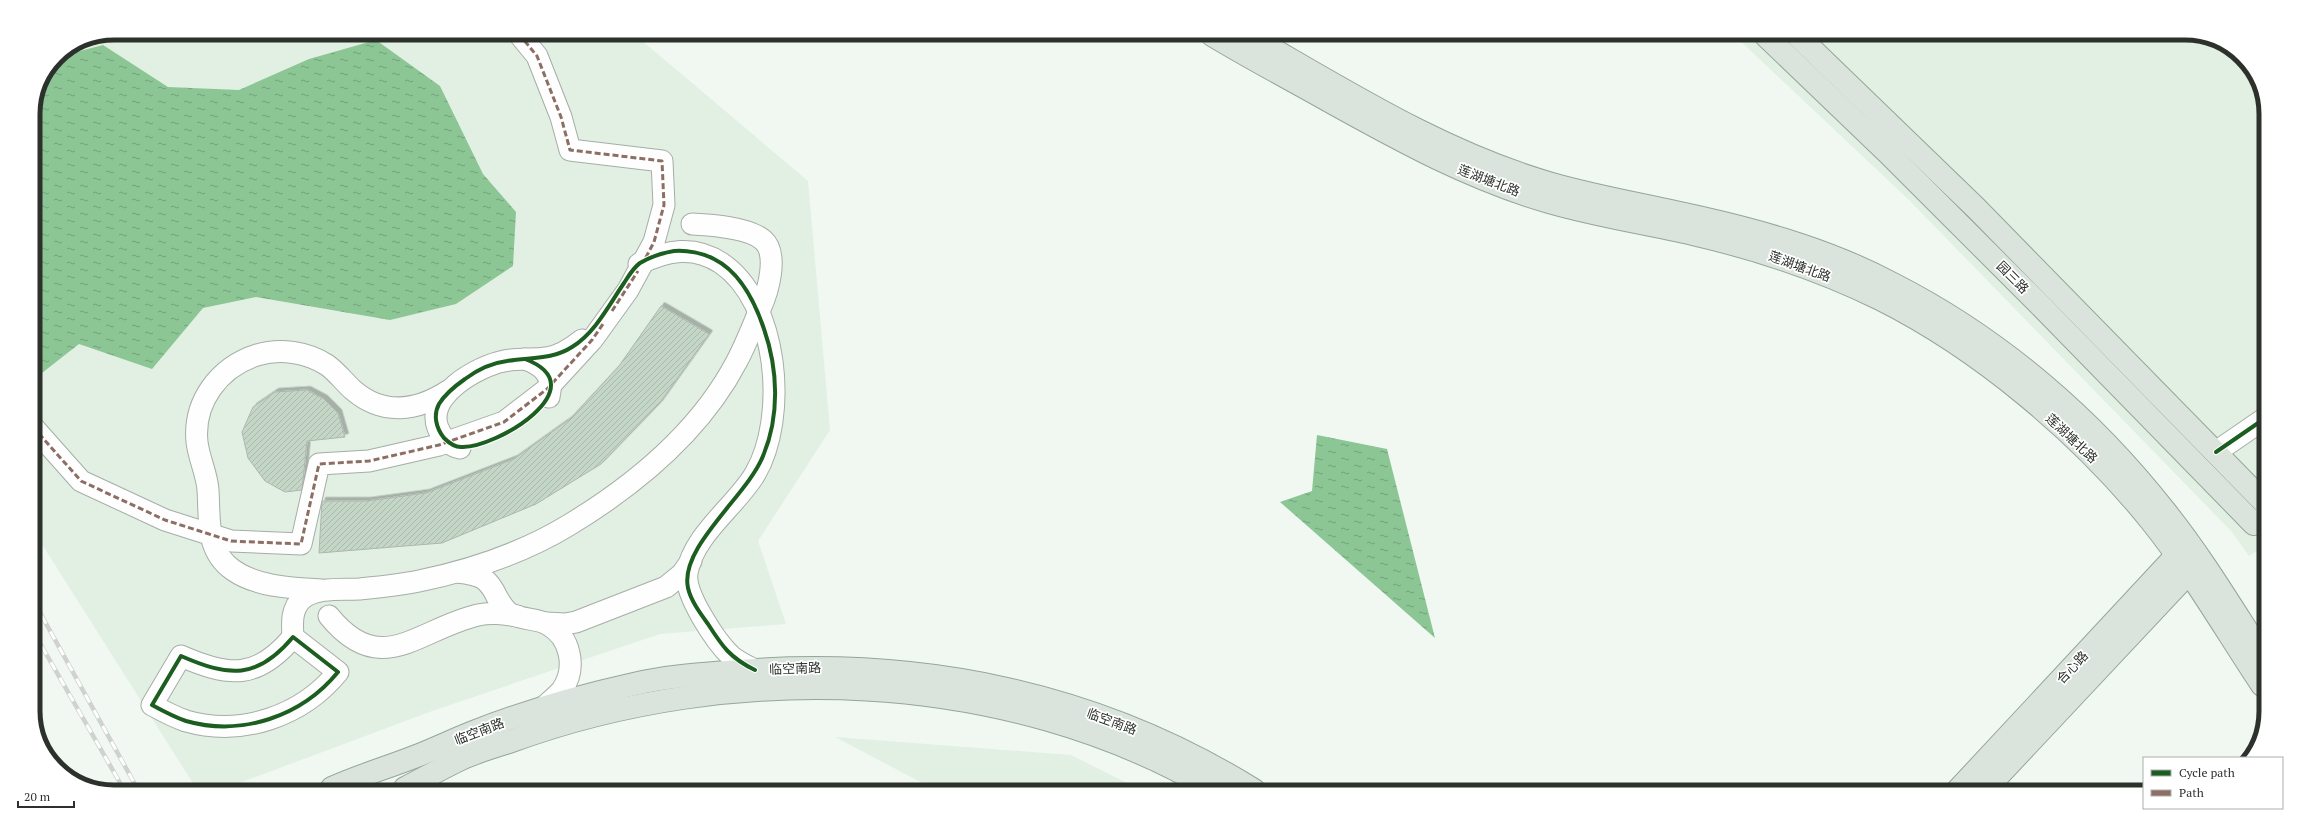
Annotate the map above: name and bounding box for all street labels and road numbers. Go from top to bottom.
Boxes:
street label: 莲湖塘北路 [1455,160,1523,200]
street label: 莲湖塘北路 [1766,246,1834,286]
street label: 园三路 [1993,257,2033,297]
street label: 莲湖塘北路 [2042,409,2102,467]
street label: 合心路 [2052,647,2092,687]
street label: 临空南路 [769,658,821,678]
street label: 临空南路 [1084,704,1140,738]
street label: 临空南路 [451,713,507,749]

